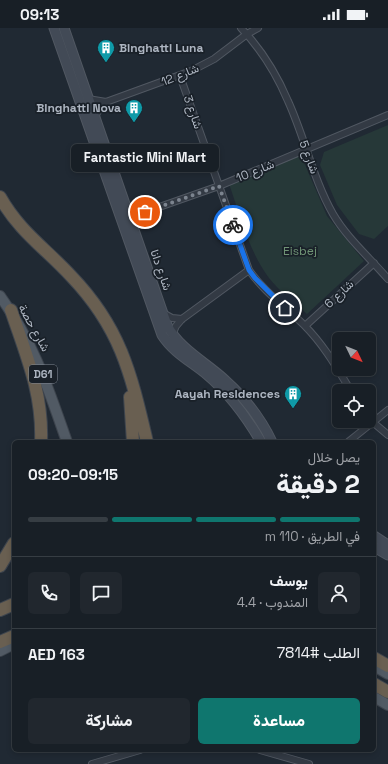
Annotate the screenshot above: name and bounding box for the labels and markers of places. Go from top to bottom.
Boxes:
building icon: Binghatti Luna [96,38,116,63]
place label: Binghatti Luna [119,40,203,56]
building icon: Binghatti Nova [124,98,144,123]
place label: Binghatti Nova [36,100,121,116]
callout: Fantastic Mini Mart [71,144,219,172]
pin [128,195,162,229]
pin [268,291,302,325]
building icon: Aayah Residences [283,384,303,409]
place label: Aayah Residences [175,386,280,402]

